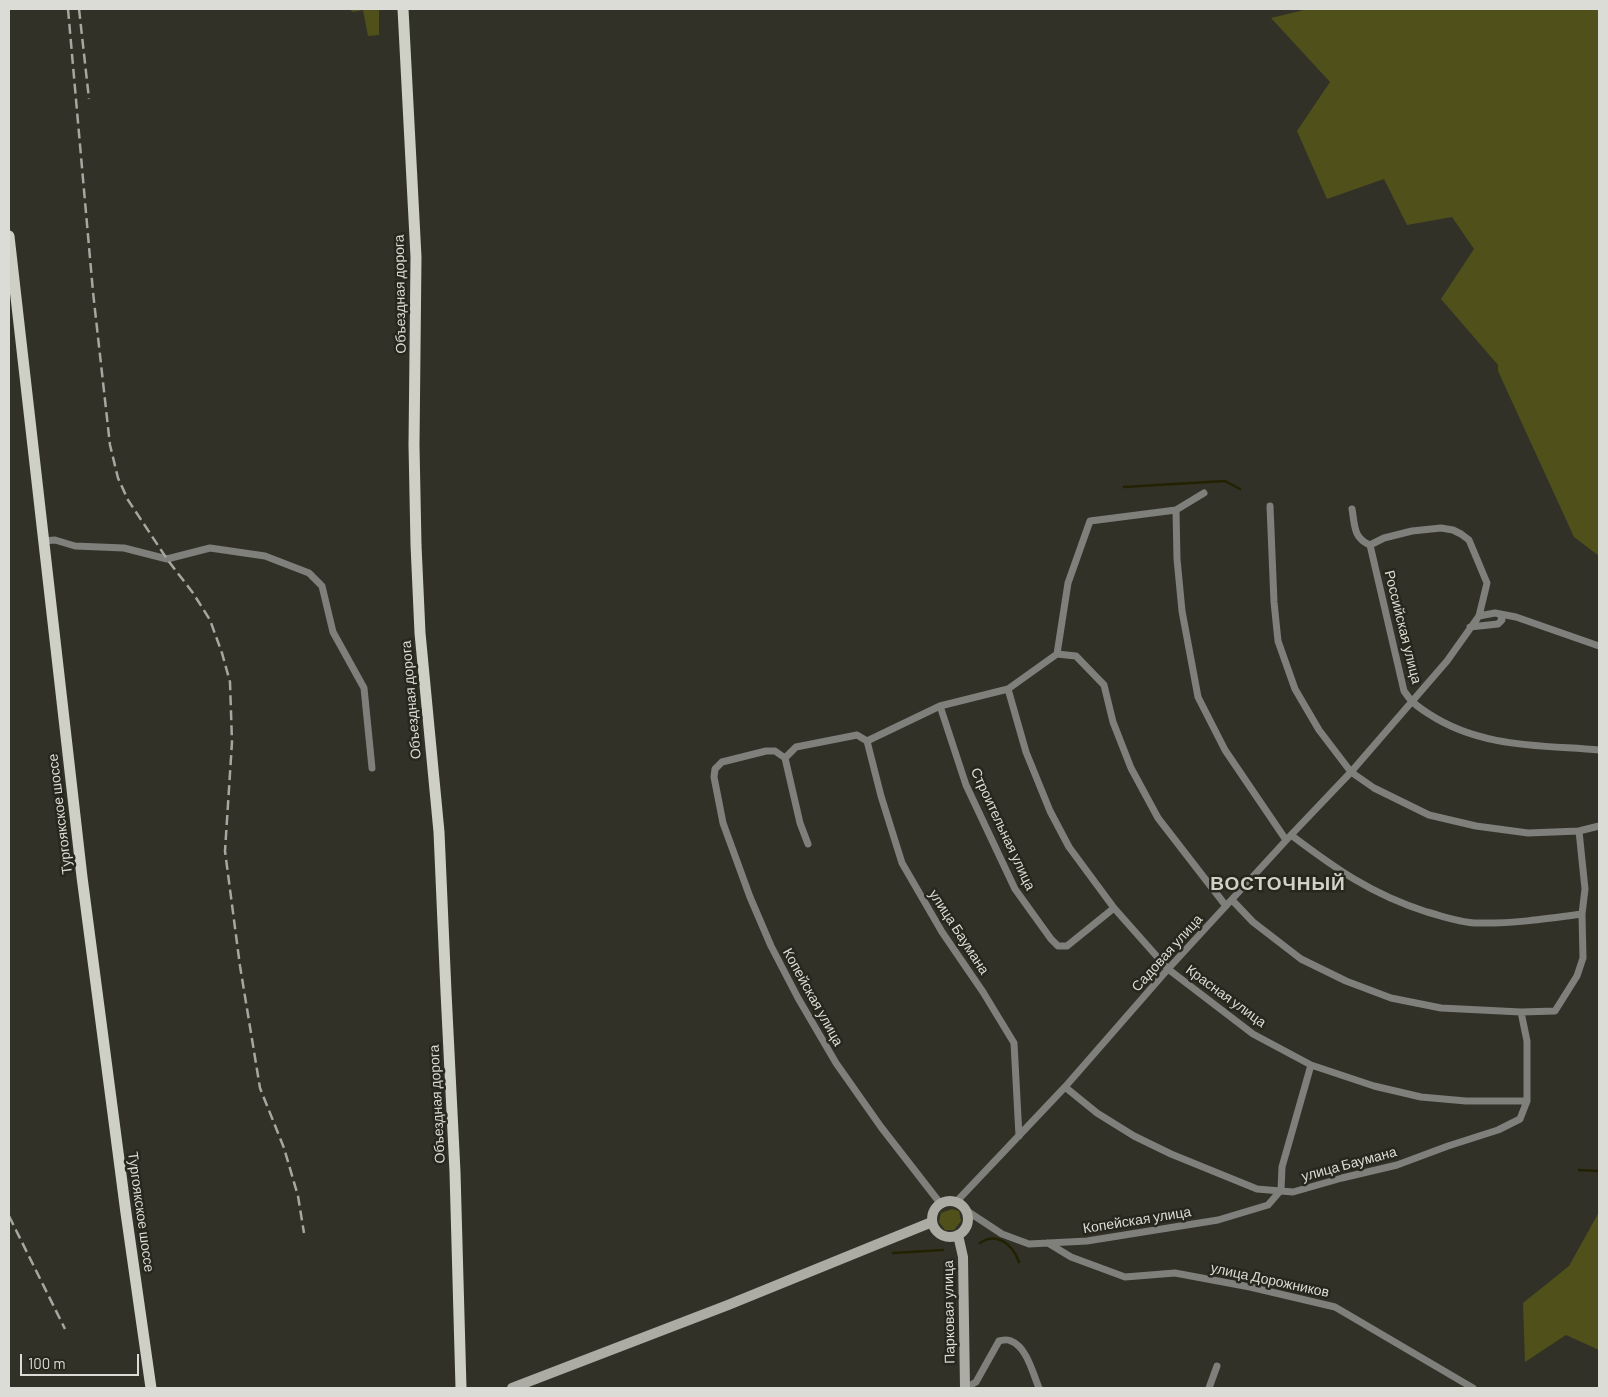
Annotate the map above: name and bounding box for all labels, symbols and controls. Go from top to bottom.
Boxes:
street label: Объездная дорога [391,234,409,354]
street label: Российская улица [1381,569,1425,685]
street label: Объездная дорога [397,640,425,760]
street label: Тургоякское шоссе [44,753,76,875]
street label: Строительная улица [967,765,1039,893]
district label: ВОСТОЧНЫЙ [1209,873,1347,895]
street label: улица Баумана [925,886,993,978]
street label: Садовая улица [1128,911,1206,995]
street label: Копейская улица [779,945,847,1049]
street label: Красная улица [1183,961,1269,1031]
street label: Объездная дорога [425,1044,449,1164]
street label: улица Баумана [1300,1143,1398,1185]
street label: Тургоякское шоссе [124,1151,158,1273]
street label: Копейская улица [1082,1203,1192,1237]
street label: улица Дорожников [1209,1259,1331,1301]
street label: Парковая улица [940,1260,958,1364]
scale bar [22,1344,141,1376]
text: 100 m [28,1354,66,1372]

